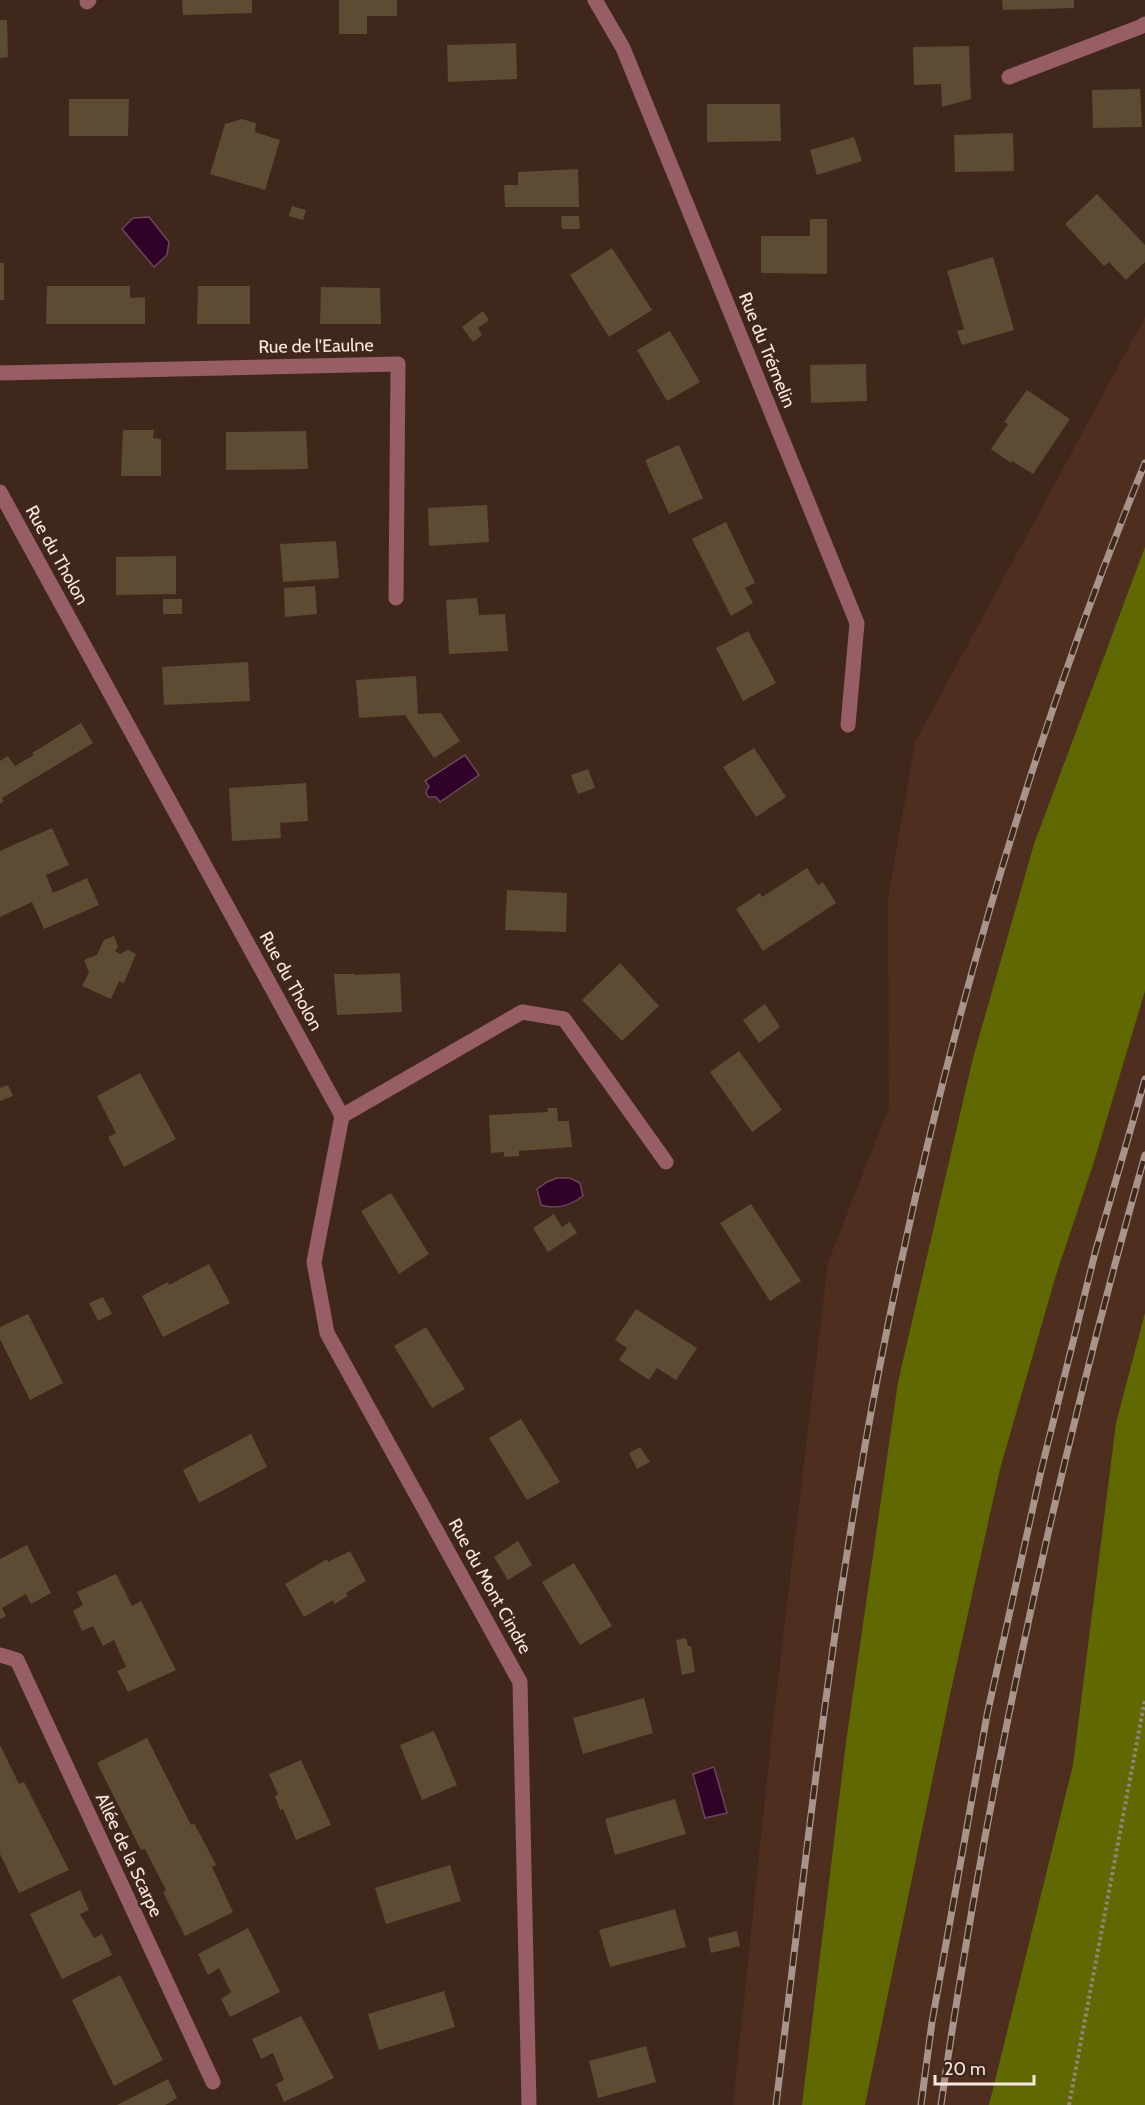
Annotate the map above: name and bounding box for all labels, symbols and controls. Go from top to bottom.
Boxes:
street label: Rue du Trémelin [734,289,800,411]
street label: Rue de l'Eaulne [258,334,374,358]
street label: Rue du Tholon [21,502,93,608]
street label: Rue du Tholon [255,928,327,1034]
street label: Rue du Mont Cindre [444,1514,536,1658]
street label: Allée de la Scarpe [91,1789,167,1921]
scale bar [935,2048,1034,2086]
text: 20 m [944,2058,986,2080]

